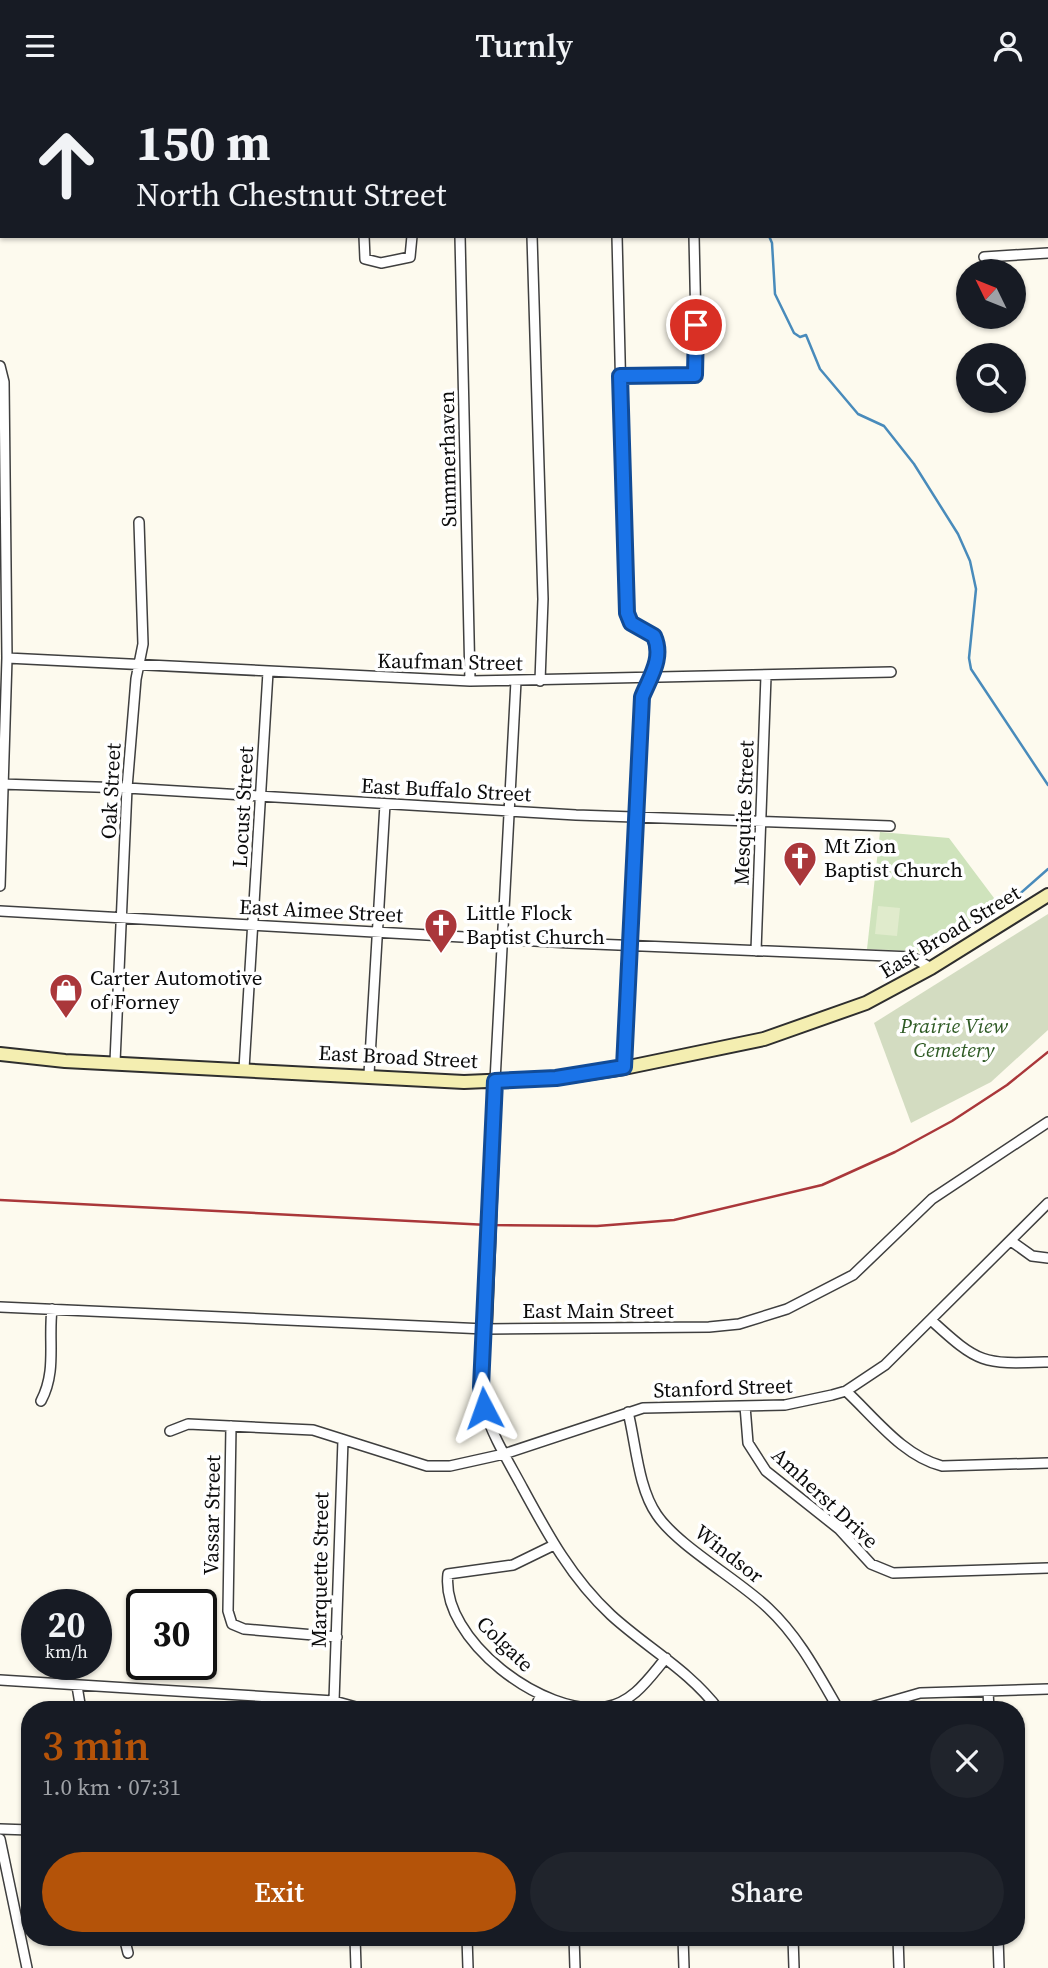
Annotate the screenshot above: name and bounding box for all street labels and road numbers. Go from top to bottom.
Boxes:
street label: Summerhaven [432,390,463,528]
street label: Kaufman Street [377,646,523,677]
street label: Mesquite Street [726,740,761,886]
street label: Oak Street [94,742,128,840]
street label: Locust Street [225,745,260,868]
street label: East Buffalo Street [360,771,532,808]
street label: East Broad Street [874,878,1026,985]
street label: East Aimee Street [238,892,404,929]
street label: East Broad Street [318,1038,479,1075]
street label: East Main Street [522,1296,674,1325]
street label: Stanford Street [653,1371,793,1404]
street label: Amherst Drive [766,1441,885,1555]
street label: Vassar Street [196,1455,227,1575]
street label: Marquette Street [304,1492,335,1648]
street label: Windsor [689,1517,770,1590]
street label: Colgate [470,1609,540,1678]

